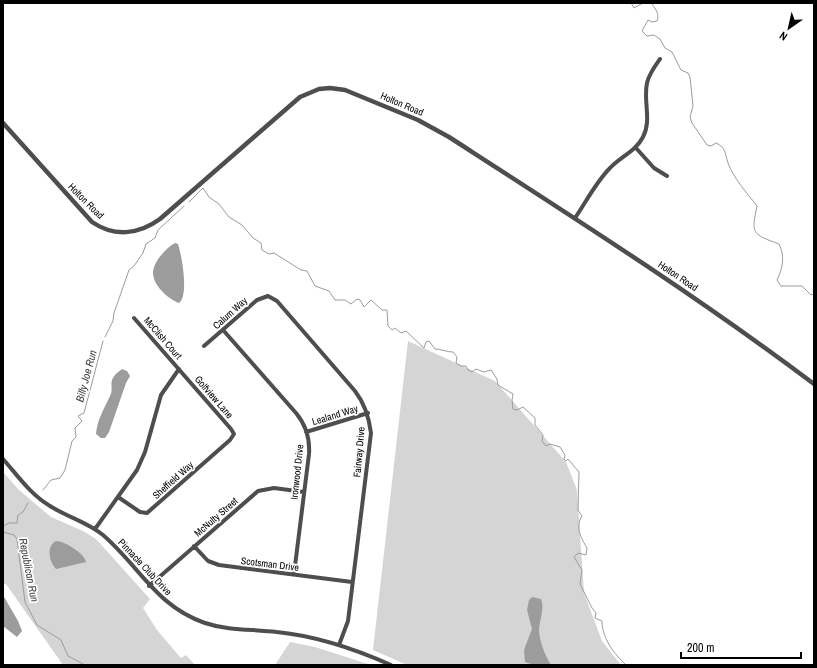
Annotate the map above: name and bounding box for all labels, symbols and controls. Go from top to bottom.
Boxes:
north arrow [769,8,809,48]
text: N [777,29,790,44]
street label: Holton Road [378,89,426,119]
street label: Holton Road [65,180,107,222]
street label: Holton Road [655,258,701,294]
street label: Calum Way [210,293,251,332]
street label: McClish Court [141,314,185,362]
water label: Billy Joe Run [72,349,100,403]
street label: Golfview Lane [192,373,236,421]
street label: Lealand Way [310,402,361,428]
street label: Fairway Drive [350,426,368,478]
street label: Ironwood Drive [288,443,306,500]
street label: Sheffield Way [150,458,197,502]
street label: McNulty Street [191,494,241,540]
street label: Pinnacle Club Drive [115,536,175,598]
water label: Republican Run [16,537,42,603]
street label: Scotsman Drive [240,554,300,574]
scale bar [681,634,801,660]
text: 200 m [687,640,714,656]

